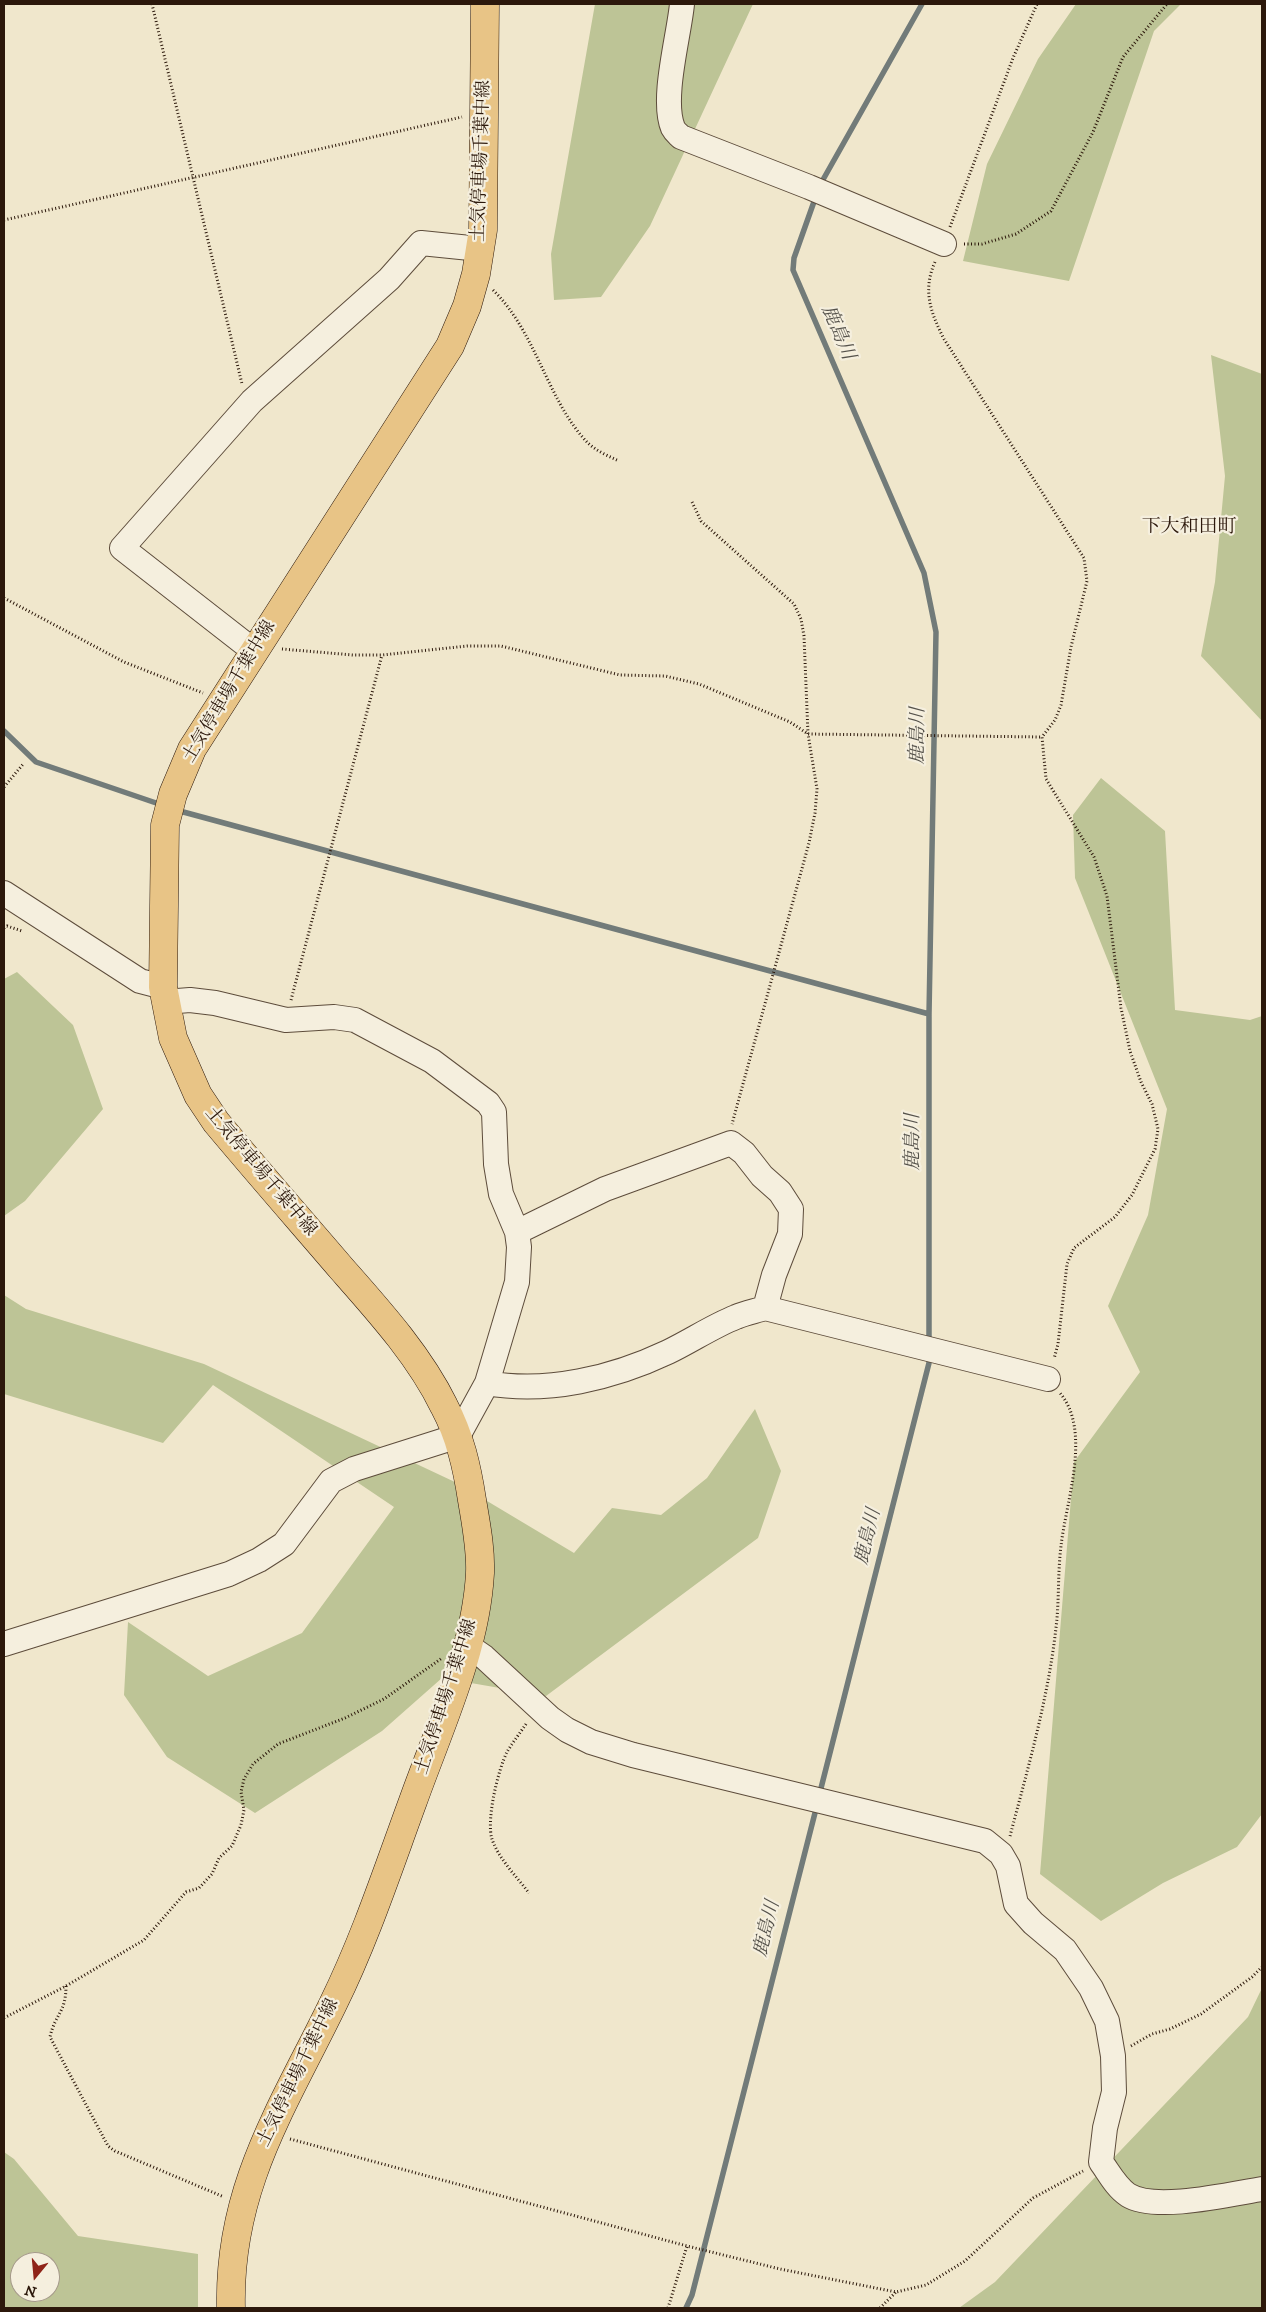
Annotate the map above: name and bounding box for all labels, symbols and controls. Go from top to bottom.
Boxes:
street label: 土気停車場千葉中線 [468,80,496,242]
water label: 鹿島川 [815,302,859,364]
district label: 下大和田町 [1142,517,1236,539]
street label: 土気停車場千葉中線 [179,617,281,767]
water label: 鹿島川 [907,707,931,765]
street label: 土気停車場千葉中線 [200,1103,320,1241]
water label: 鹿島川 [903,1114,925,1170]
water label: 鹿島川 [851,1507,887,1567]
street label: 土気停車場千葉中線 [412,1617,482,1777]
water label: 鹿島川 [750,1899,786,1959]
street label: 土気停車場千葉中線 [254,1995,344,2151]
north arrow [10,2252,60,2302]
text: N [23,2280,39,2301]

